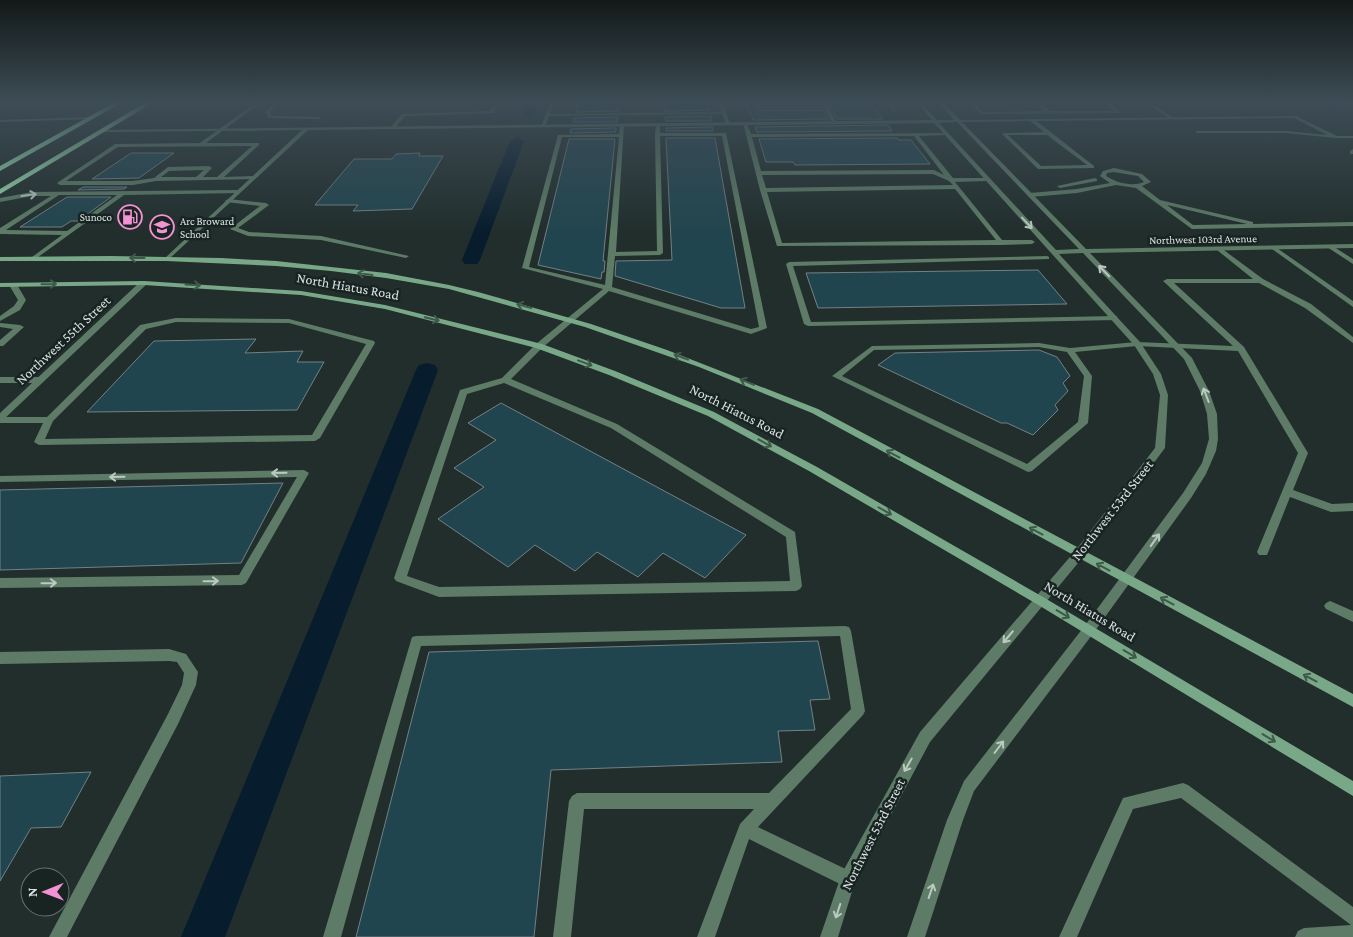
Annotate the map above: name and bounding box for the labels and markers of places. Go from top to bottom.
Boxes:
fuel station icon: Sunoco [117,204,143,230]
place label: Sunoco [80,211,113,223]
school or university icon: Arc Broward School [149,214,175,240]
place label: Arc Broward School [180,215,234,240]

